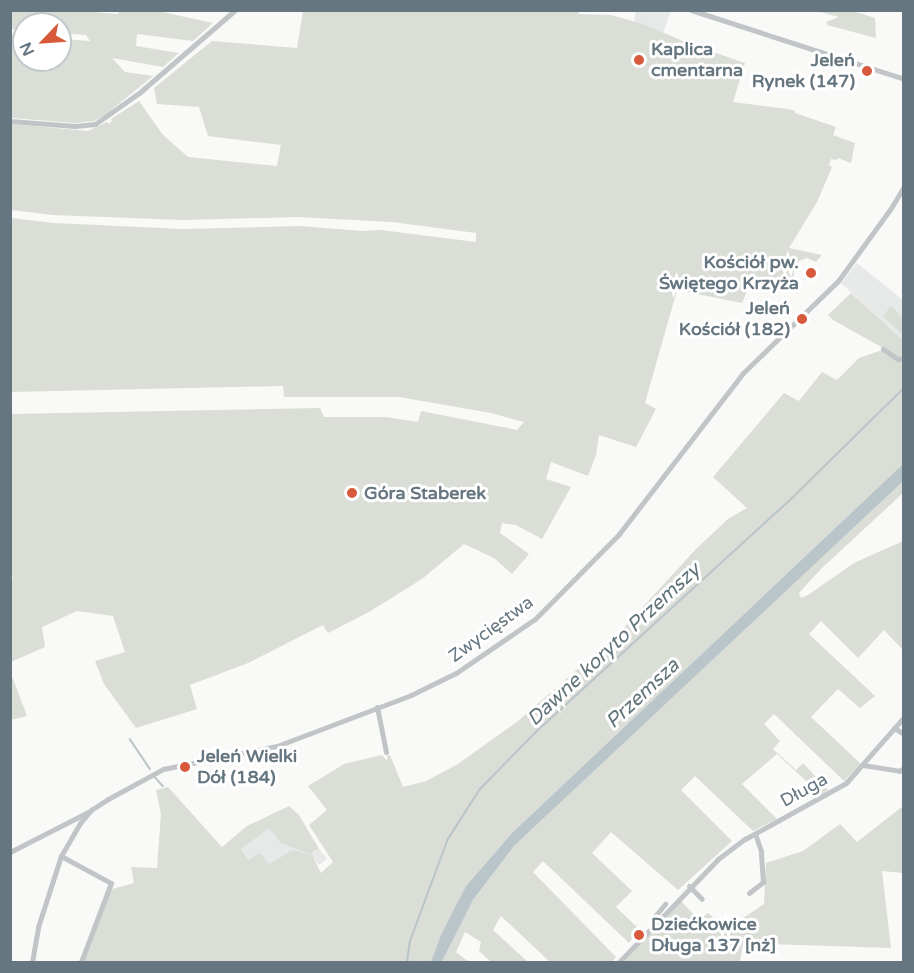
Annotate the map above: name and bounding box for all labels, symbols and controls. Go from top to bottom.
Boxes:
north arrow [12,12,72,72]
text: N [16,39,39,59]
place label: Kaplica cmentarna [651,39,743,82]
place label: Jeleń Rynek (147) [752,50,855,92]
marker: Kaplica cmentarna [632,53,646,67]
marker: Jeleń Rynek (147) [860,64,874,78]
place label: Kościół pw. Świętego Krzyża [659,252,799,294]
marker: Kościół pw. Świętego Krzyża [804,266,818,280]
place label: Jeleń Kościół (182) [679,298,790,340]
marker: Jeleń Kościół (182) [795,312,809,326]
place label: Góra Staberek [364,482,486,504]
marker: Góra Staberek [345,486,359,500]
water label: Dawne koryto Przemszy [522,559,706,731]
street label: Zwycięstwa [445,591,537,667]
water label: Przemsza [601,654,685,734]
place label: Jeleń Wielki Dół (184) [197,746,297,789]
marker: Jeleń Wielki Dół (184) [178,760,192,774]
street label: Długa [777,768,831,812]
place label: Dziećkowice Długa 137 [nż] [651,914,776,956]
marker: Dziećkowice Długa 137 [nż] [632,928,646,942]

